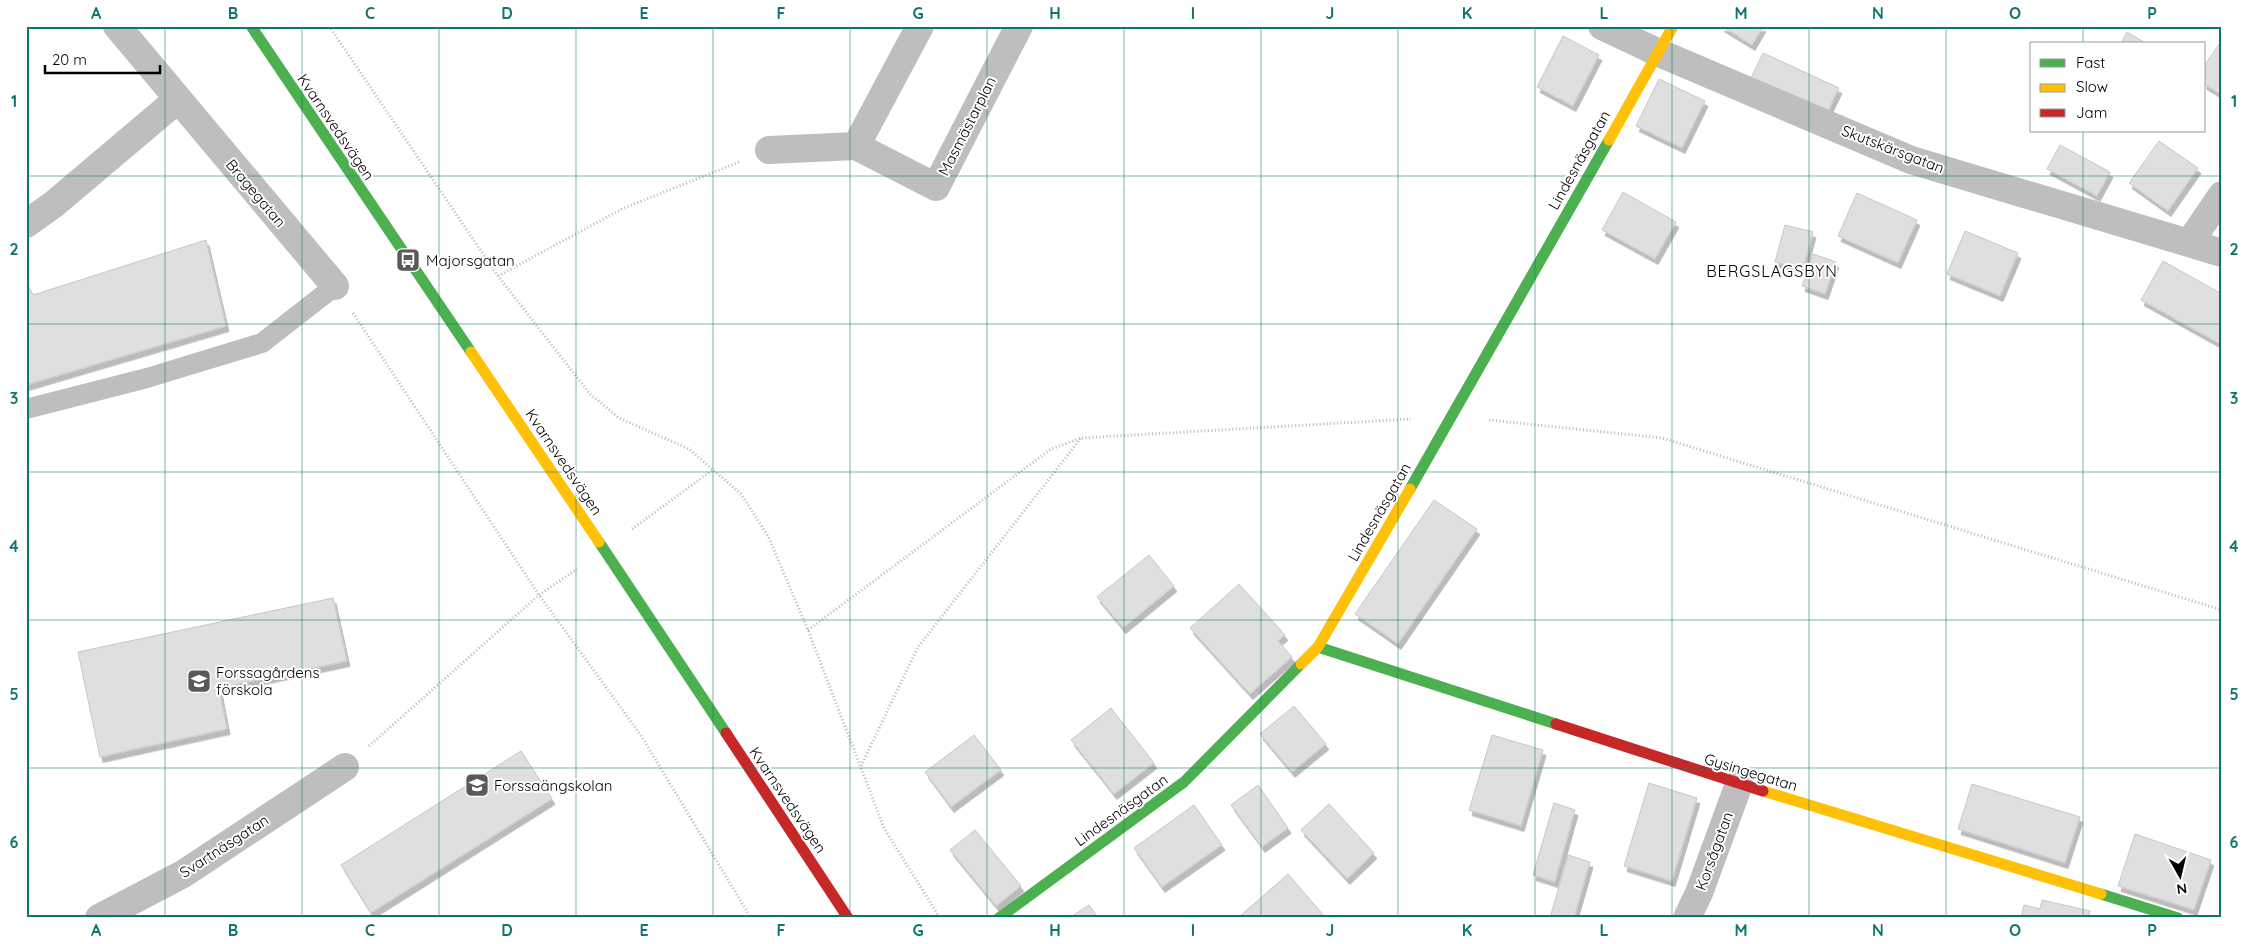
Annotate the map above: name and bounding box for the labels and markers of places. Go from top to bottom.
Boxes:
bus stop icon: Majorsgatan [395,247,421,273]
place label: Majorsgatan [426,251,515,270]
place label: Forssagårdens förskola [216,663,319,699]
school or university icon: Forssagårdens förskola [186,668,212,694]
school or university icon: Forssaängskolan [464,772,490,798]
place label: Forssaängskolan [494,776,613,795]

